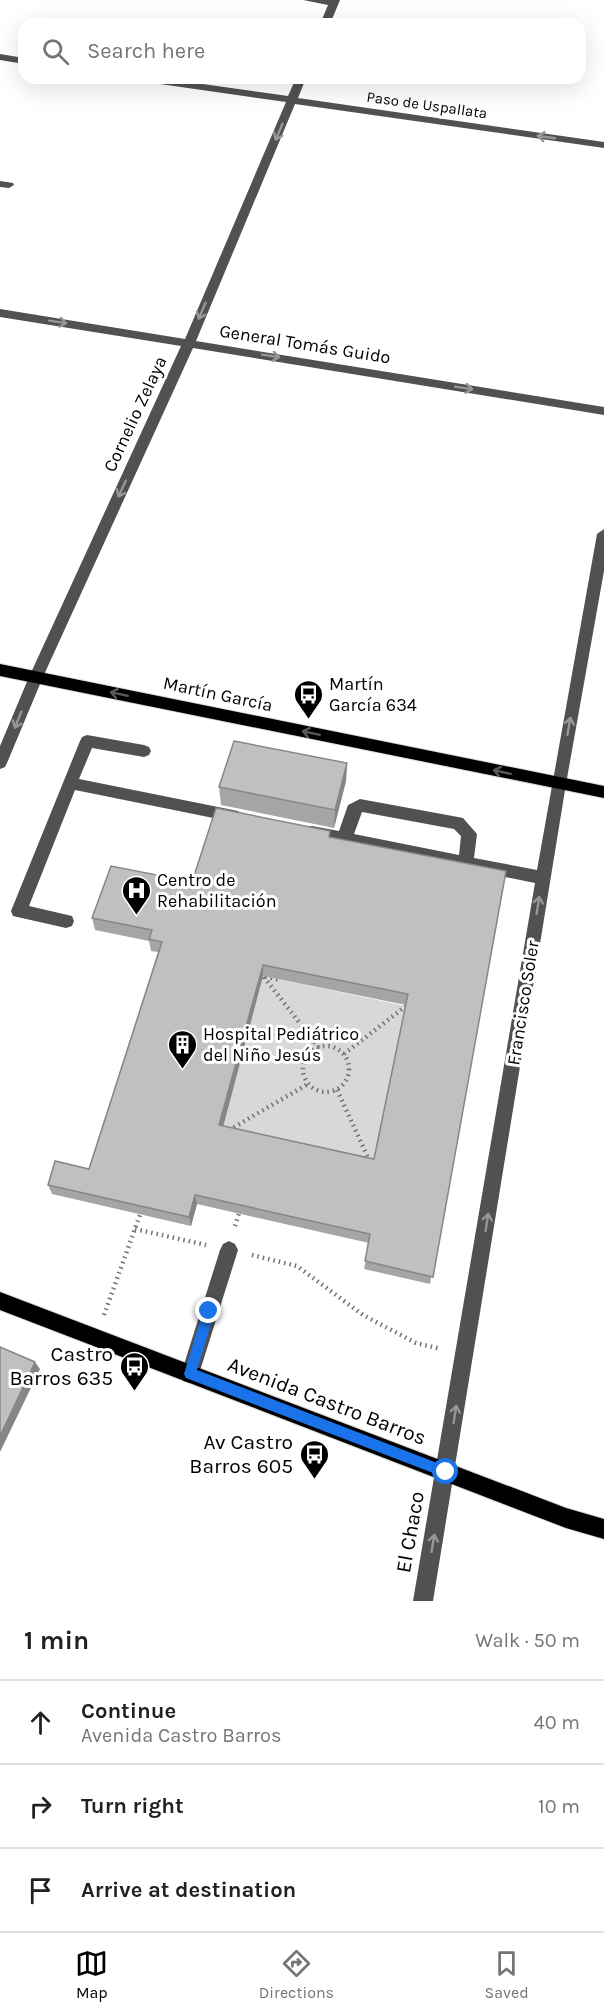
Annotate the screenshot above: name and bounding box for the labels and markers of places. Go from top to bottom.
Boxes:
place label: Martín García 634 [329,673,417,716]
bus stop icon: Martín García 634 [292,678,324,720]
place label: Centro de Rehabilitación [157,869,277,912]
hospital icon: Centro de Rehabilitación [120,874,152,916]
place label: Hospital Pediátrico del Niño Jesús [203,1023,359,1066]
building icon: Hospital Pediátrico del Niño Jesús [166,1028,198,1070]
place label: Castro Barros 635 [9,1342,113,1390]
bus stop icon: Castro Barros 635 [118,1350,150,1392]
place label: Av Castro Barros 605 [189,1430,293,1478]
bus stop icon: Av Castro Barros 605 [298,1438,330,1480]

